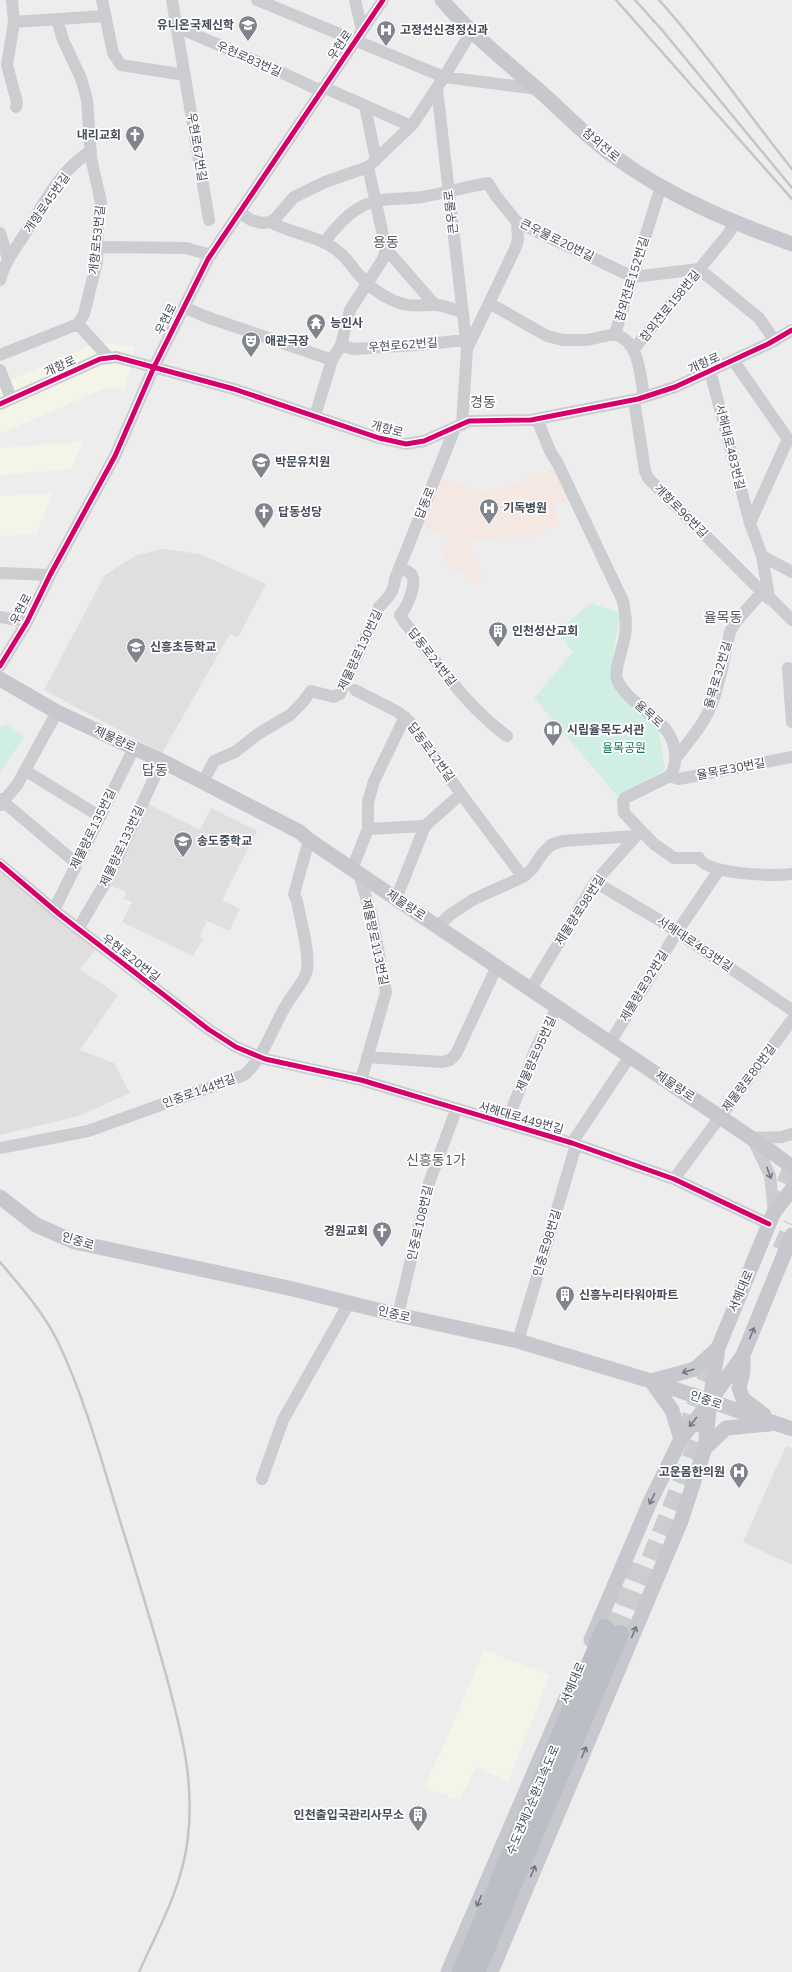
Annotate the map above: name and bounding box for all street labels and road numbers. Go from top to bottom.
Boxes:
street label: 우현로 [324,27,356,63]
street label: 우현로83번길 [214,38,284,80]
street label: 우현로67번길 [184,111,210,183]
street label: 참외전로 [579,125,623,165]
street label: 개항로45번길 [20,170,74,236]
street label: 큰우물로 [440,189,462,235]
street label: 개항로53번길 [85,205,109,275]
street label: 큰우물로20번길 [517,215,597,265]
street label: 참외전로152번길 [612,235,652,323]
street label: 참외전로158번길 [636,267,704,345]
street label: 우현로 [151,301,181,337]
street label: 우현로62번길 [368,335,438,355]
street label: 개항로 [686,349,722,377]
street label: 개항로 [42,352,78,380]
street label: 서해대로483번길 [712,402,748,492]
street label: 개항로 [369,417,405,441]
street label: 개항로96번길 [651,481,711,541]
street label: 답동로 [411,485,439,521]
street label: 우현로 [6,591,36,627]
street label: 제물량로130번길 [334,607,386,693]
street label: 답동로24번길 [404,625,460,689]
street label: 율목로32번길 [701,639,735,711]
street label: 율목로 [631,697,667,731]
street label: 답동로12번길 [404,719,458,785]
street label: 제물량로 [92,722,138,756]
street label: 율목로30번길 [695,755,767,783]
street label: 제물량로135번길 [67,786,119,872]
street label: 제물량로133번길 [96,803,148,889]
street label: 제물량로98번길 [551,872,609,948]
street label: 제물량로 [383,886,429,924]
street label: 제물량로113번길 [358,897,392,987]
street label: 서해대로463번길 [654,913,736,975]
street label: 우현로20번길 [99,930,163,986]
street label: 제물량로92번길 [616,947,672,1025]
street label: 제물량로95번길 [512,1014,560,1094]
street label: 제물량로80번길 [718,1041,780,1115]
street label: 제물량로 [652,1067,698,1105]
street label: 인중로144번길 [160,1070,238,1112]
street label: 서해대로449번길 [477,1098,565,1138]
street label: 인중로108번길 [404,1184,436,1262]
street label: 인중로98번길 [529,1207,565,1279]
street label: 인중로 [60,1229,96,1253]
street label: 서해대로 [725,1268,757,1314]
street label: 인중로 [376,1302,412,1326]
street label: 인중로 [688,1387,724,1413]
street label: 서해대로 [557,1660,589,1706]
street label: 수도권제2순환고속도로 [503,1743,563,1857]

